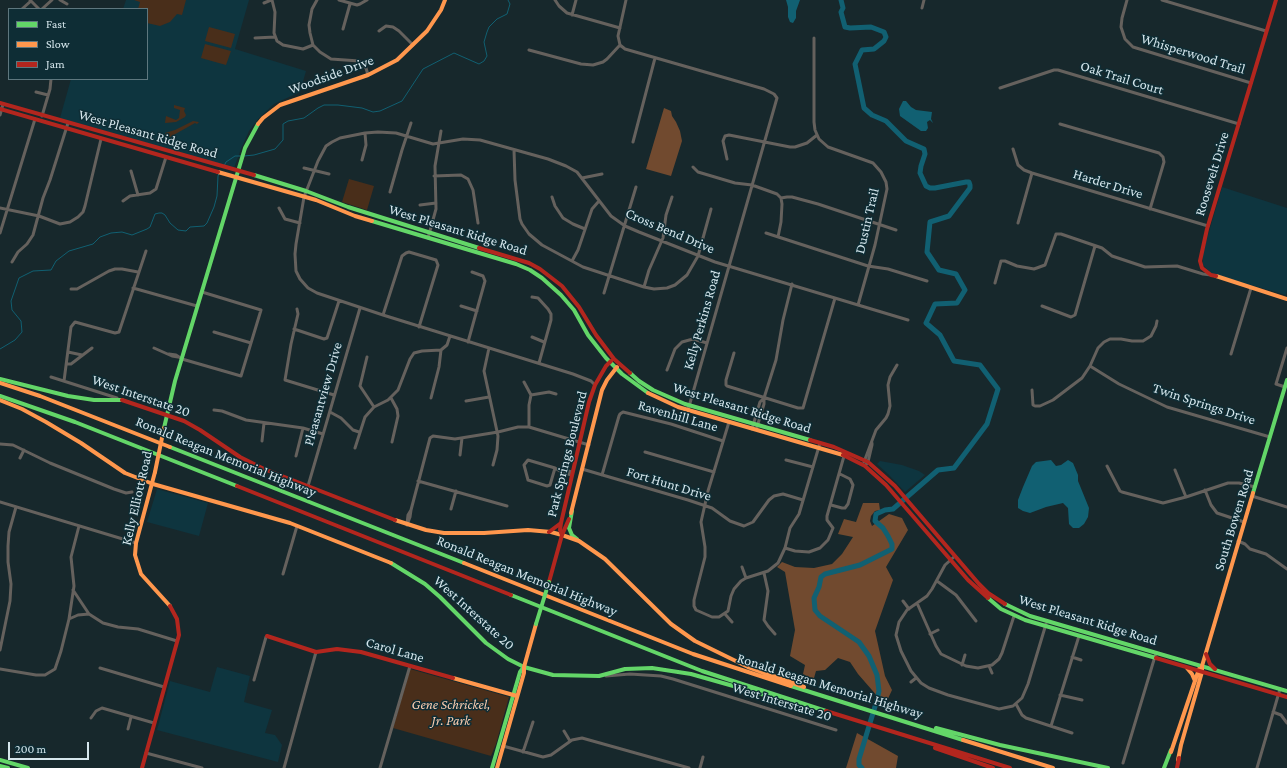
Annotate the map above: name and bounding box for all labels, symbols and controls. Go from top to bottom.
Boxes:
legend [8,8,148,80]
text: Fast [46,17,66,31]
street label: Whisperwood Trail [1139,30,1247,78]
text: Slow [46,37,70,51]
street label: Woodside Drive [286,52,376,98]
text: Jam [46,57,65,71]
street label: Oak Trail Court [1078,57,1166,99]
street label: West Pleasant Ridge Road [77,106,219,162]
street label: Roosevelt Drive [1191,130,1233,218]
street label: Harder Drive [1071,165,1145,203]
street label: Dustin Trail [851,187,883,255]
street label: West Pleasant Ridge Road [387,201,529,259]
street label: Cross Bend Drive [623,205,717,257]
street label: Kelly Perkins Road [680,268,724,372]
street label: Pleasantview Drive [300,340,346,448]
street label: West Interstate 20 [90,371,192,421]
street label: West Pleasant Ridge Road [671,379,813,437]
street label: Twin Springs Drive [1150,379,1258,429]
street label: Park Springs Boulevard [543,389,591,519]
street label: Ravenhill Lane [636,397,720,435]
street label: Ronald Reagan Memorial Highway [133,413,319,501]
street label: Kelly Elliott Road [118,449,156,547]
street label: Fort Hunt Drive [625,463,713,505]
street label: South Bowen Road [1211,467,1257,573]
street label: Ronald Reagan Memorial Highway [434,532,620,620]
street label: West Interstate 20 [430,572,518,654]
street label: West Pleasant Ridge Road [1017,591,1159,649]
street label: Carol Lane [364,634,426,666]
street label: Ronald Reagan Memorial Highway [735,650,925,722]
street label: West Interstate 20 [730,679,834,725]
park label: Gene Schrickel, Jr. Park [412,697,490,730]
scale bar [10,734,91,760]
text: 200 m [15,742,46,756]

